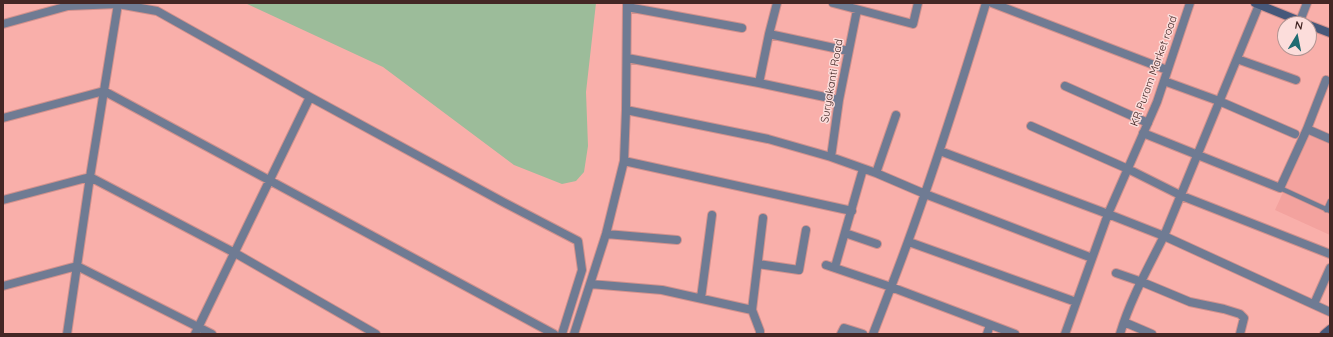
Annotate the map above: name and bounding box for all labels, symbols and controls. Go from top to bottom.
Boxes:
street label: KR Puram Market road [1128,14,1180,128]
north arrow [1277,16,1317,56]
text: N [1294,18,1304,33]
street label: Suryakanti Road [818,38,846,124]

